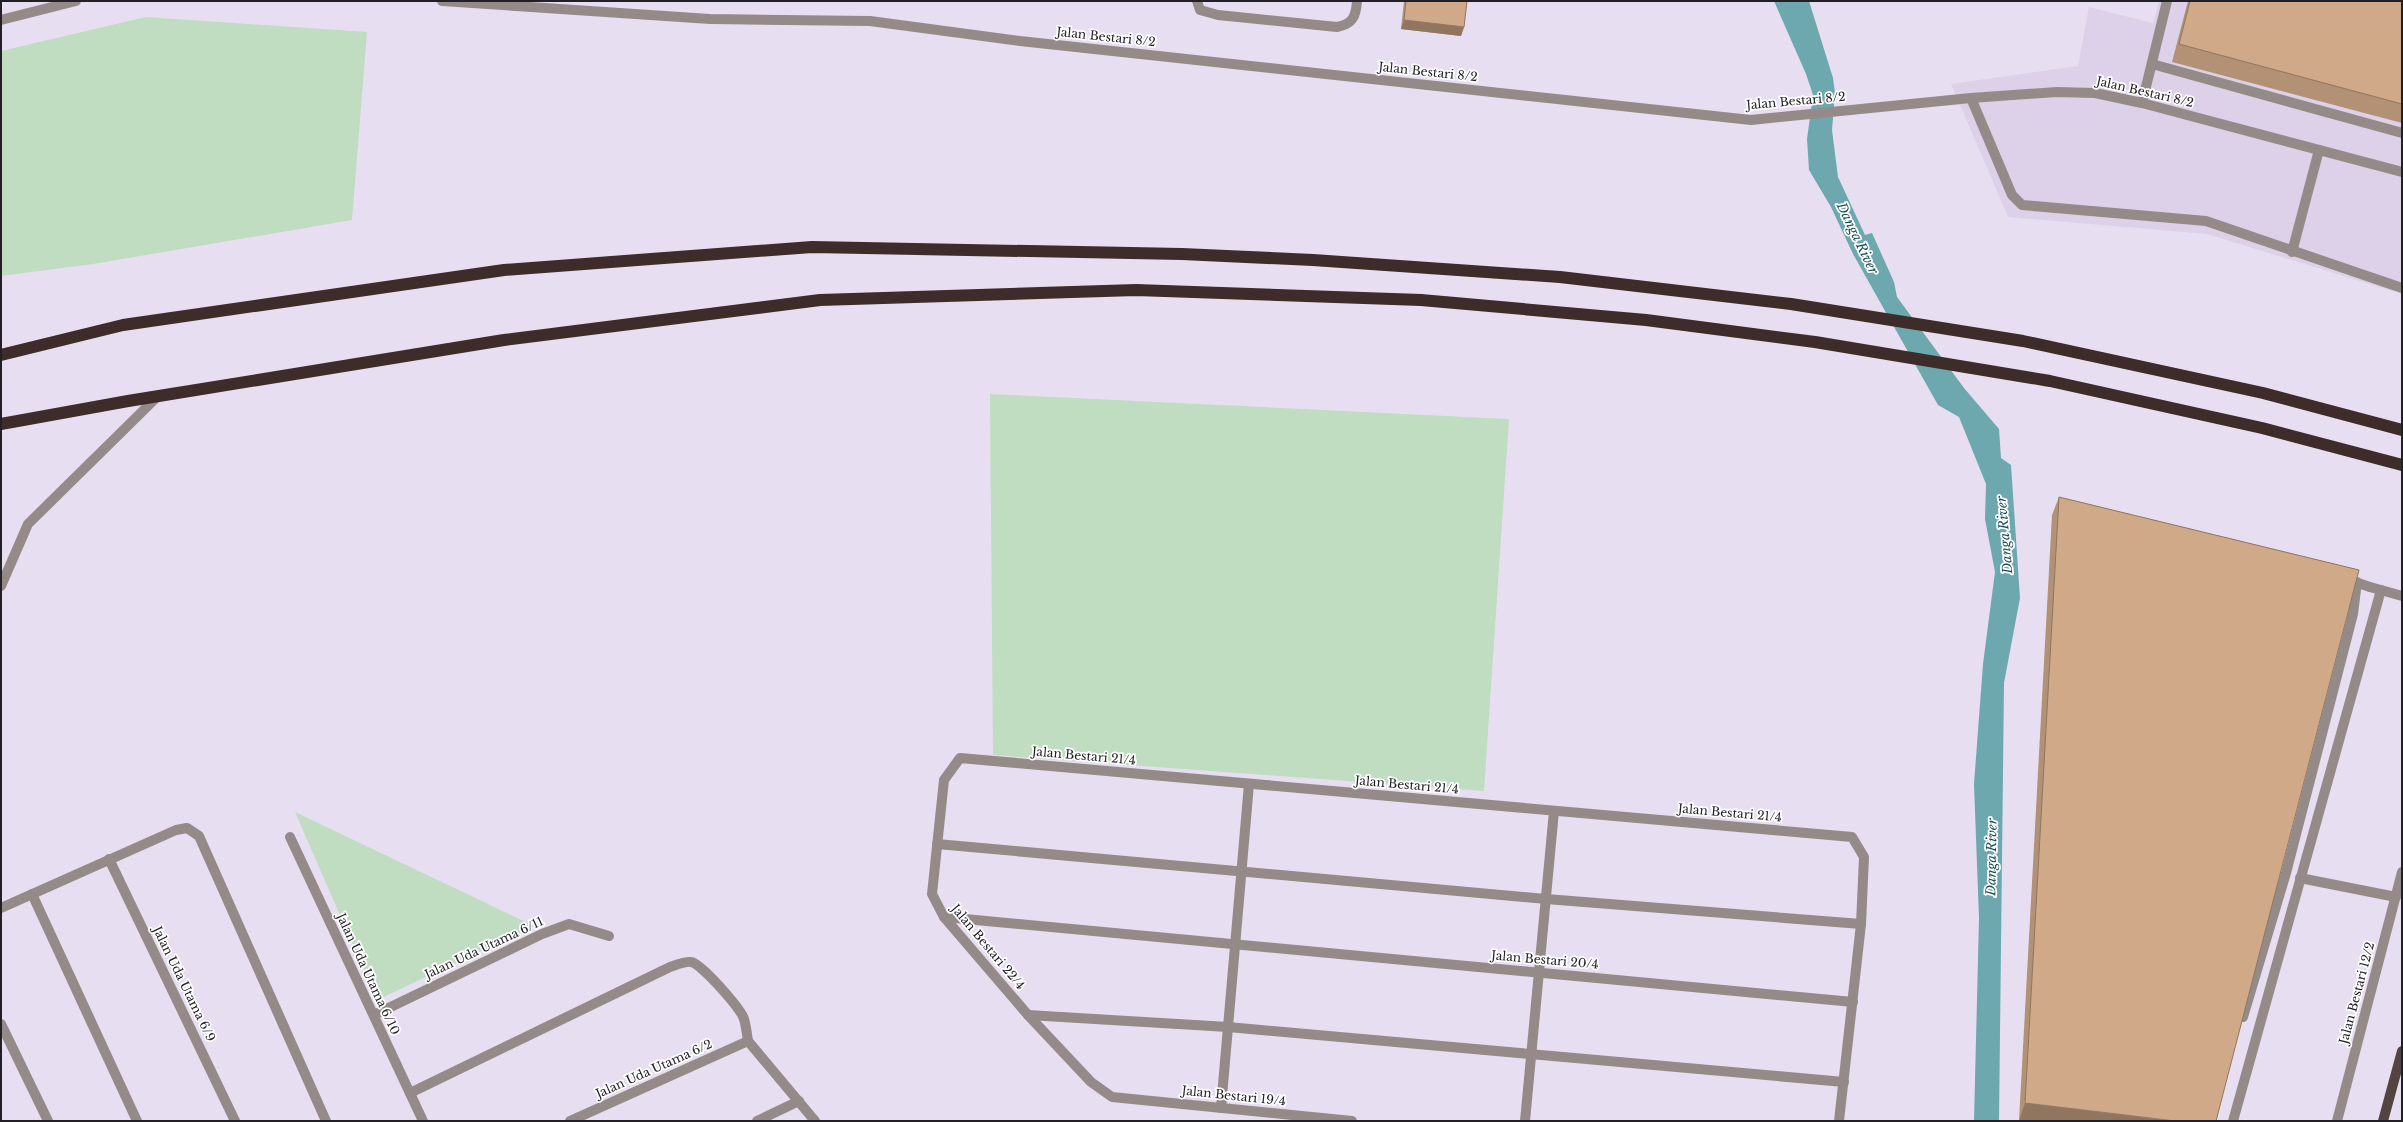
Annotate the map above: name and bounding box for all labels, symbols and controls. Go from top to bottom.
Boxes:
street label: Jalan Bestari 8/2 [1054,24,1156,49]
street label: Jalan Bestari 8/2 [1376,59,1478,84]
street label: Jalan Bestari 8/2 [2093,73,2195,110]
street label: Jalan Bestari 8/2 [1744,89,1846,112]
water label: Danga River [1832,199,1883,278]
water label: Danga River [1993,495,2016,575]
street label: Jalan Bestari 21/4 [1029,743,1137,768]
street label: Jalan Bestari 21/4 [1352,772,1460,797]
street label: Jalan Bestari 21/4 [1675,800,1783,825]
water label: Danga River [1982,817,2001,897]
street label: Jalan Bestari 22/4 [947,900,1028,992]
street label: Jalan Uda Utama 6/10 [333,909,403,1037]
street label: Jalan Uda Utama 6/11 [420,913,545,982]
street label: Jalan Uda Utama 6/9 [149,922,219,1044]
street label: Jalan Bestari 12/2 [2335,940,2377,1047]
street label: Jalan Bestari 20/4 [1489,947,1599,972]
street label: Jalan Uda Utama 6/2 [591,1036,714,1102]
street label: Jalan Bestari 19/4 [1179,1082,1287,1108]

